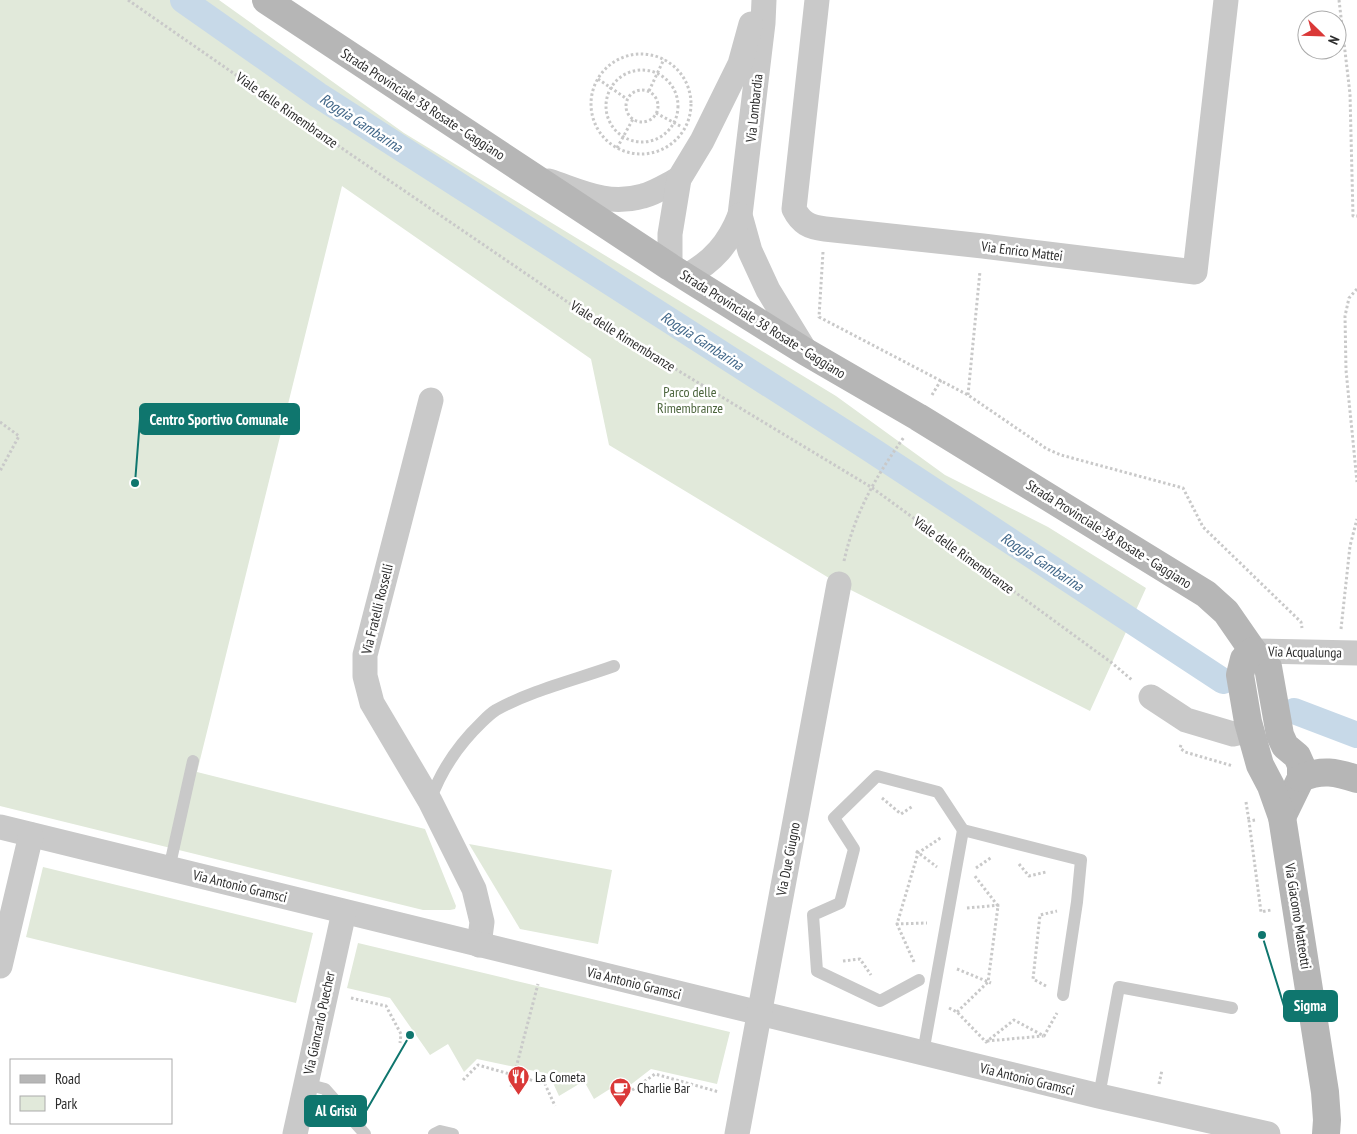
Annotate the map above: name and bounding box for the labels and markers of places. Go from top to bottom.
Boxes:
callout: Centro Sportivo Comunale [140,404,299,434]
callout: Sigma [1284,991,1337,1021]
restaurant icon: La Cometa [507,1065,531,1096]
place label: La Cometa [535,1068,586,1086]
cafe icon: Charlie Bar [609,1076,633,1107]
place label: Charlie Bar [637,1079,690,1097]
callout: Al Grisù [305,1096,366,1126]

